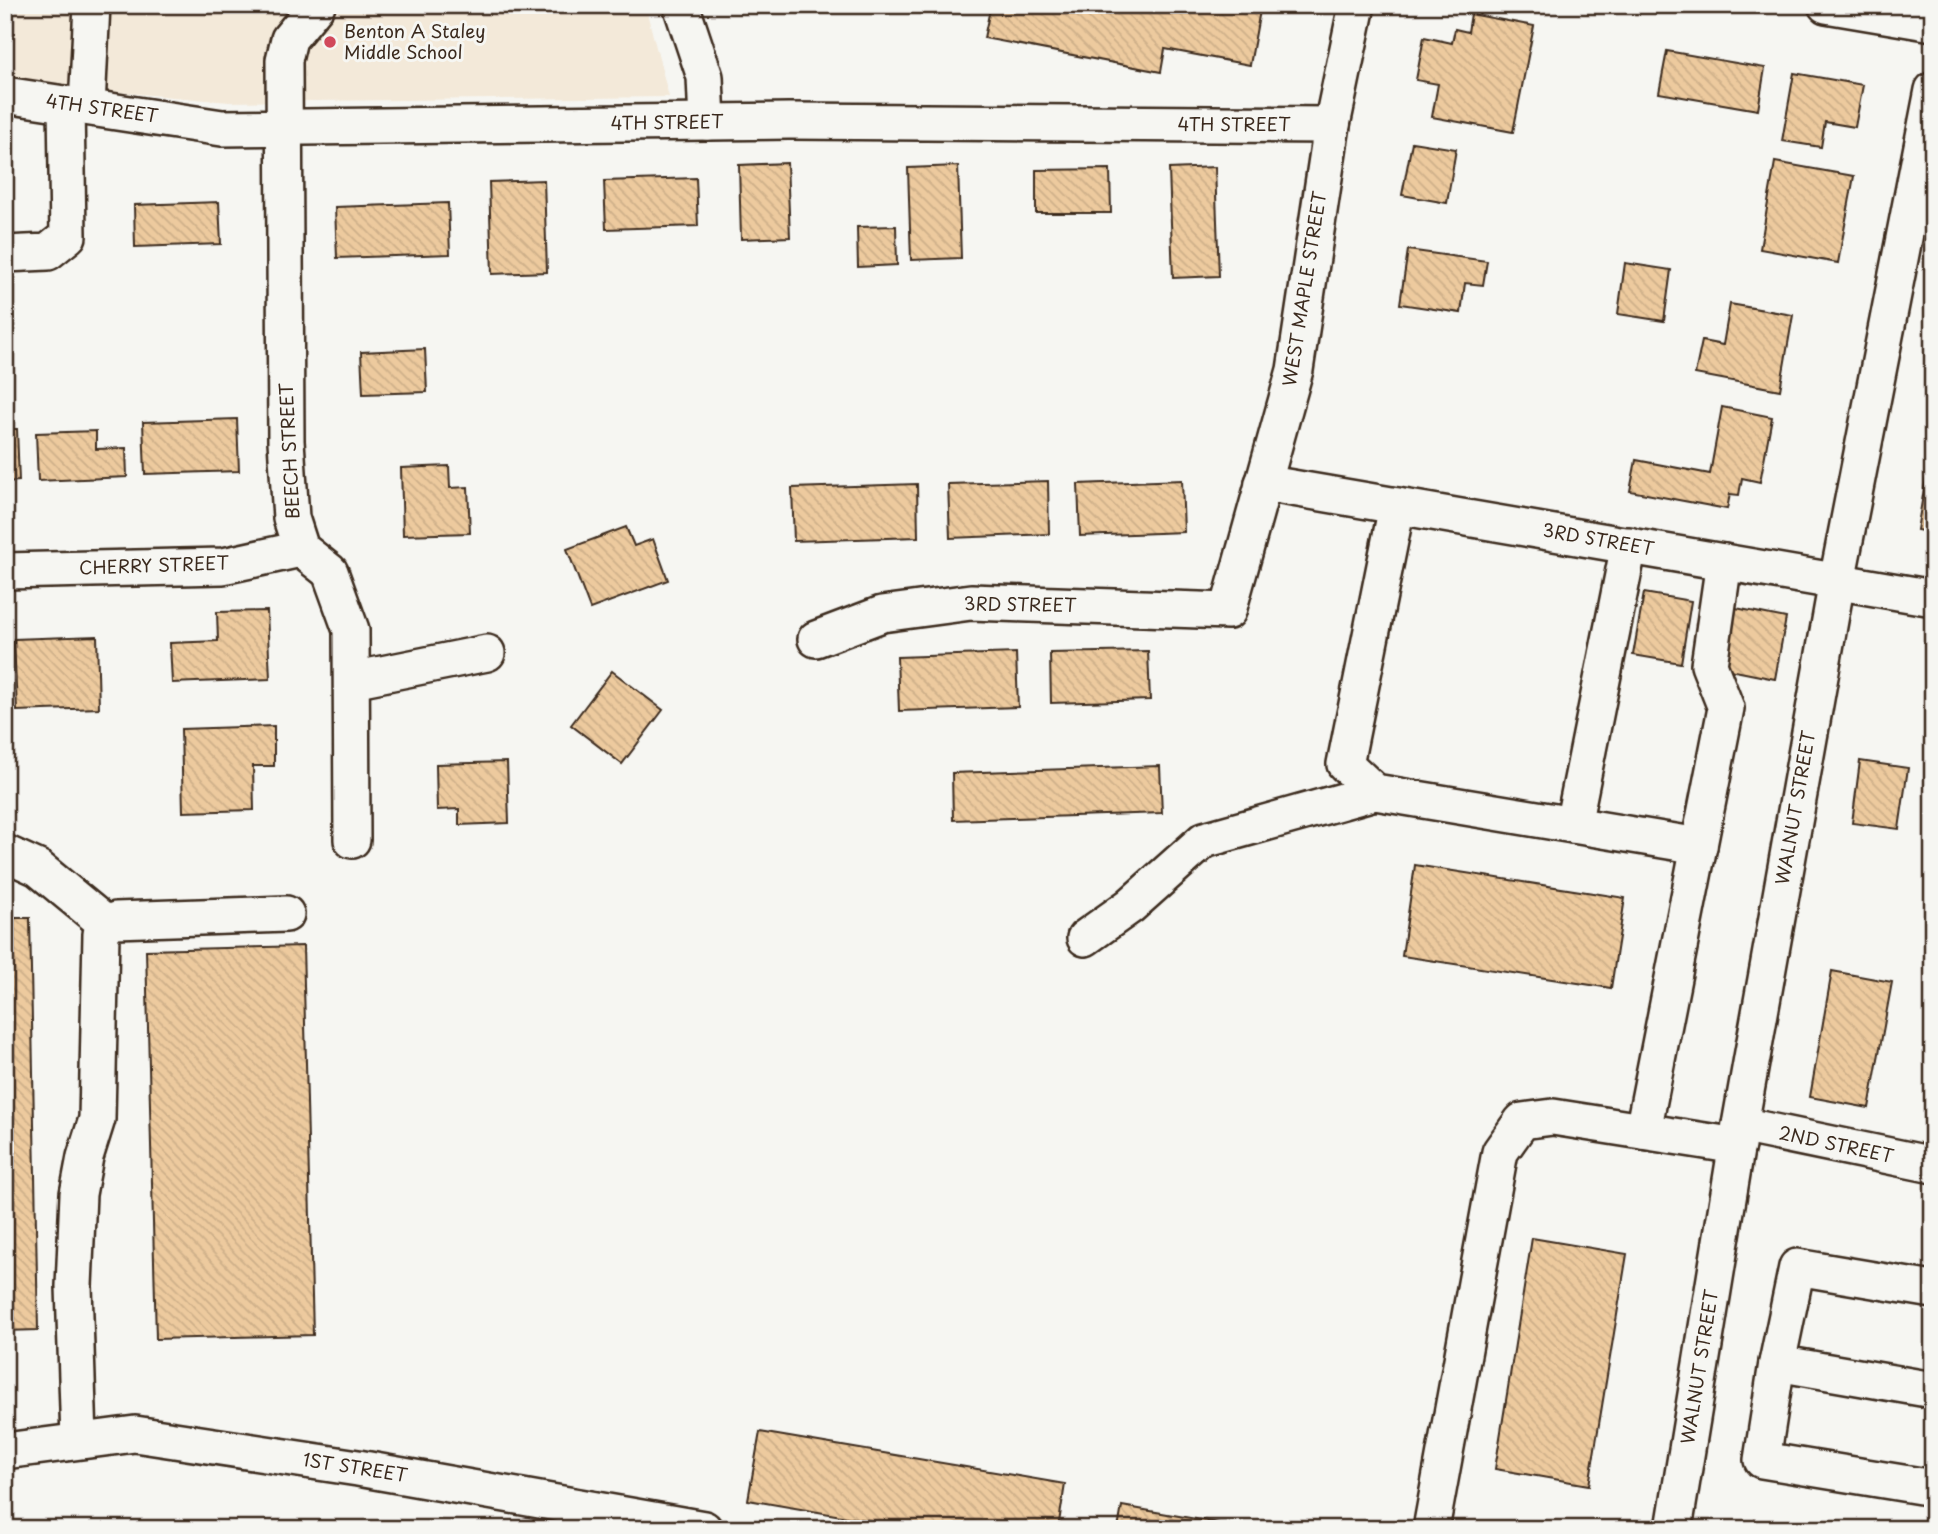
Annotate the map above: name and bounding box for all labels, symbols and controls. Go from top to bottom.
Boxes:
place label: Benton A Staley Middle School [344,17,486,65]
marker: Benton A Staley Middle School [322,34,338,50]
street label: 4TH STREET [44,86,161,129]
street label: 4TH STREET [610,107,724,136]
street label: 4TH STREET [1178,110,1291,137]
street label: WEST MAPLE STREET [1275,189,1332,388]
street label: BEECH STREET [271,381,306,520]
street label: 3RD STREET [1540,515,1657,562]
street label: CHERRY STREET [79,548,230,581]
street label: 3RD STREET [963,589,1077,618]
street label: WALNUT STREET [1768,728,1821,887]
street label: 2ND STREET [1777,1118,1897,1169]
street label: WALNUT STREET [1673,1287,1724,1446]
street label: 1ST STREET [301,1445,410,1488]

